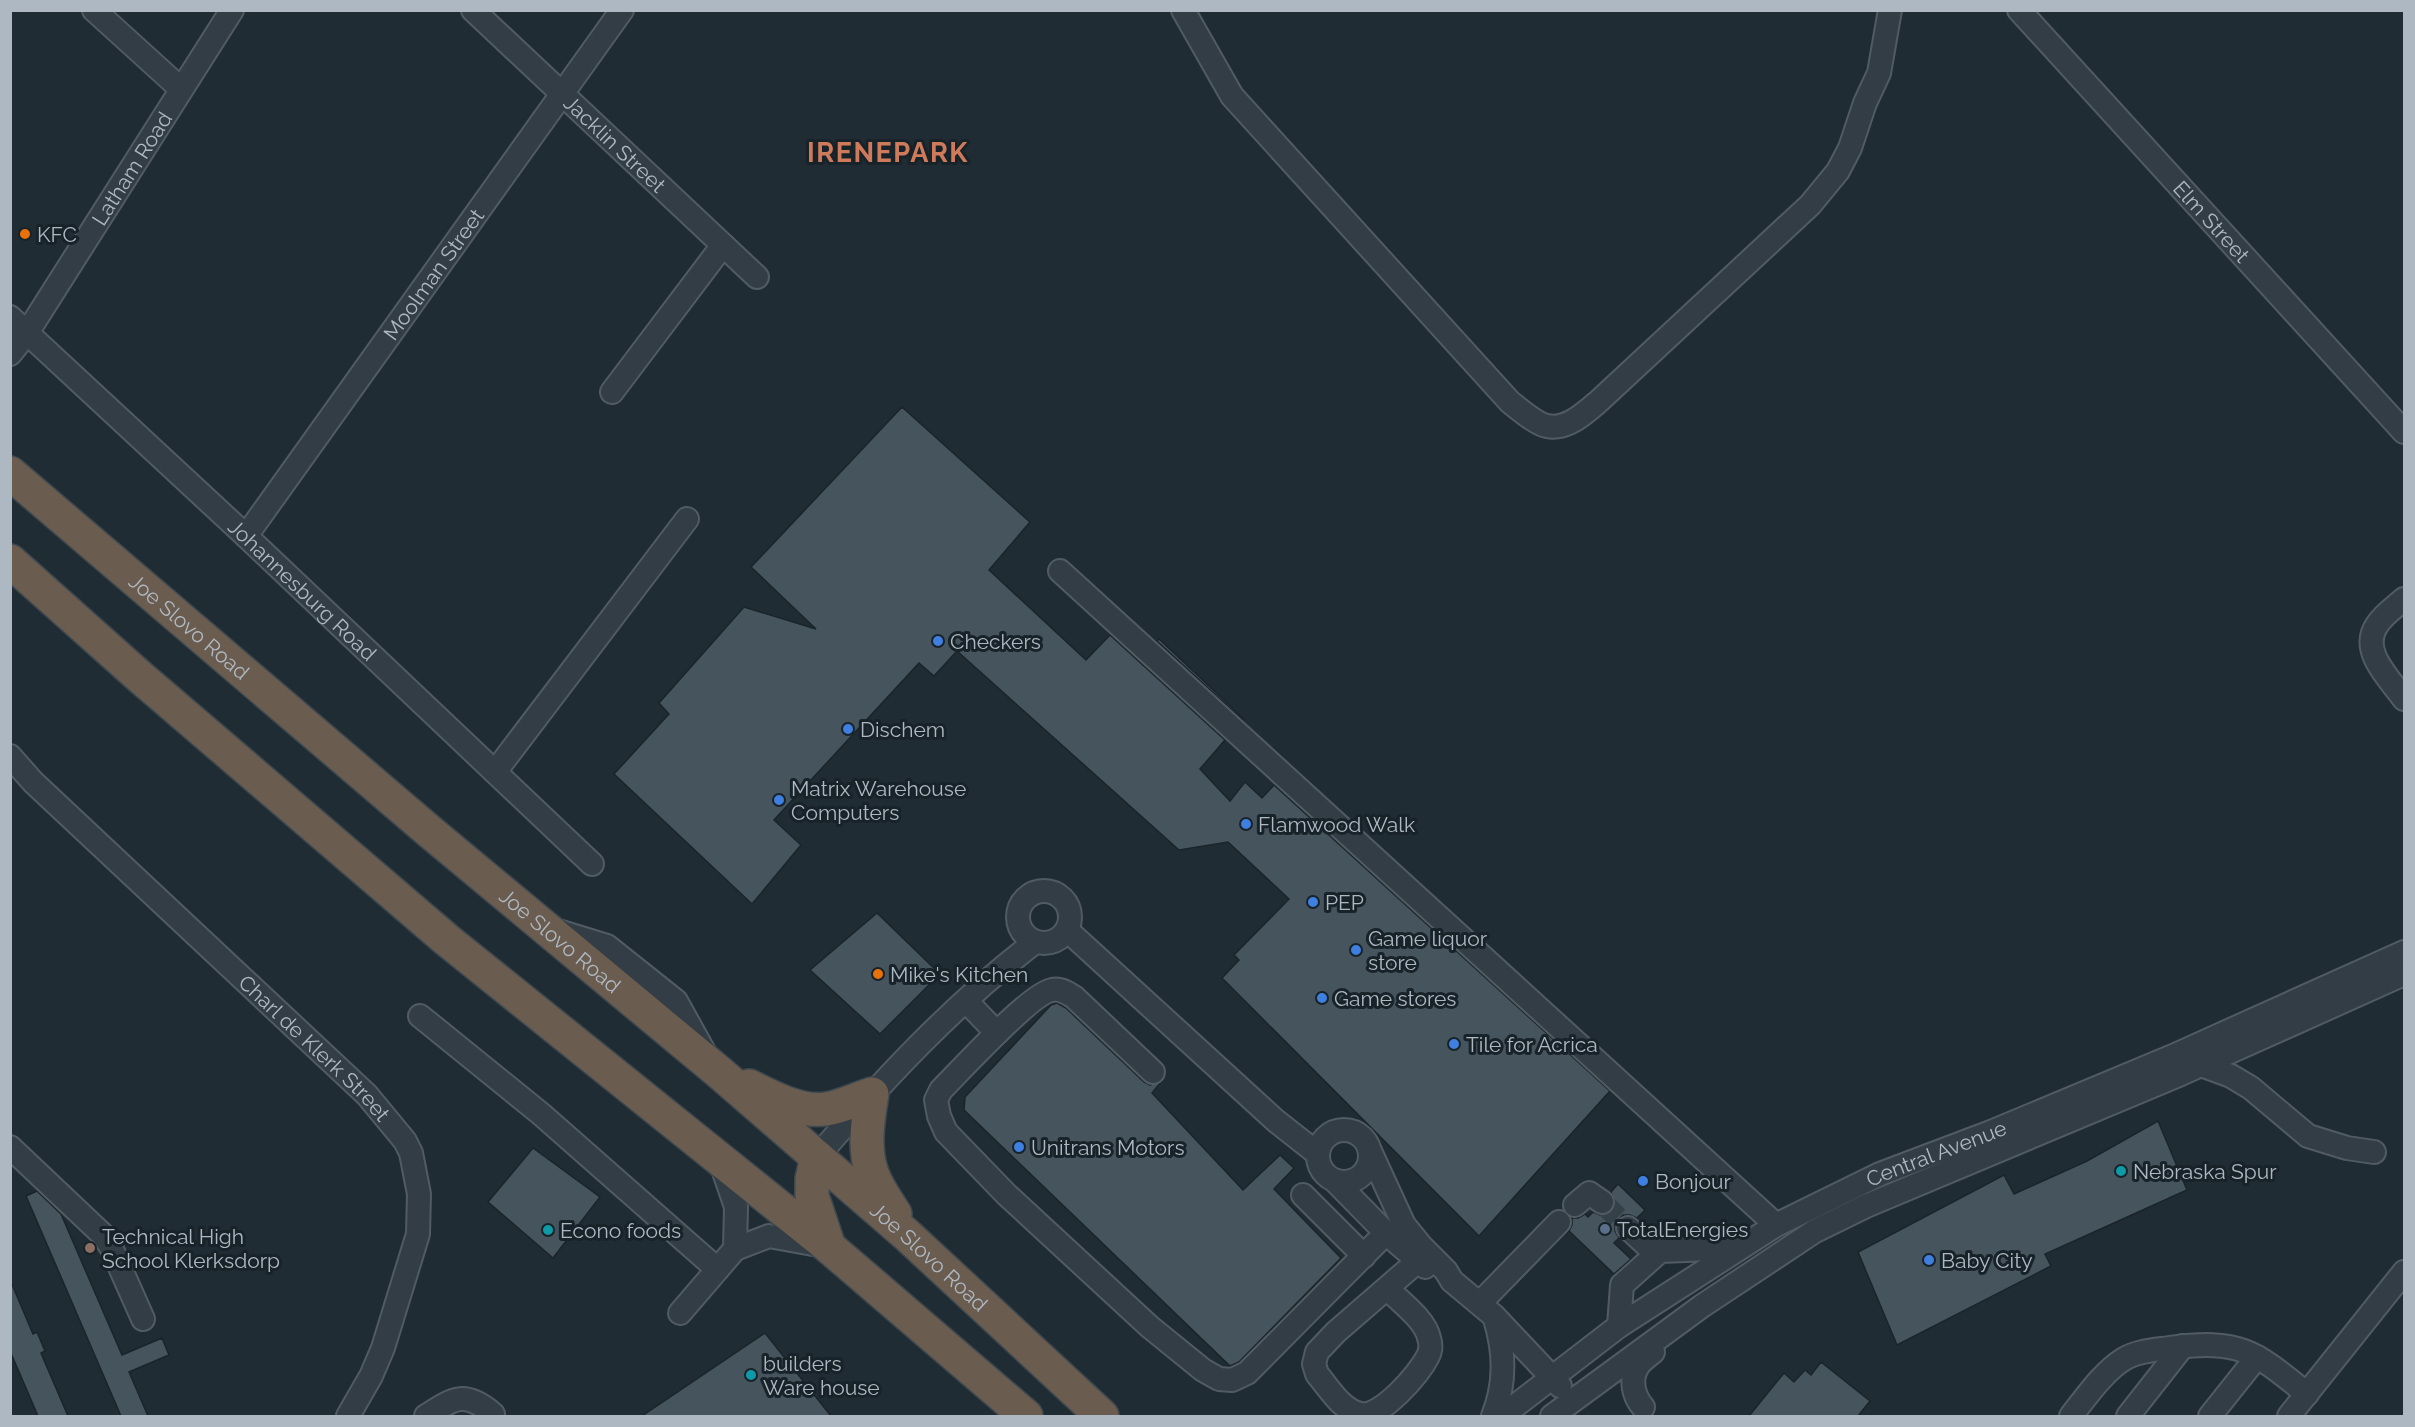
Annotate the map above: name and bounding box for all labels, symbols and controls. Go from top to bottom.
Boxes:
street label: Jacklin Street [559,90,671,197]
street label: Latham Road [86,107,177,230]
district label: IRENEPARK [807,137,969,168]
street label: Elm Street [2168,175,2255,267]
street label: Moolman Street [378,203,489,345]
place label: KFC [37,222,77,247]
marker: KFC [18,227,32,241]
street label: Johannesburg Road [223,514,382,666]
street label: Joe Slovo Road [124,568,254,684]
place label: Checkers [950,629,1041,654]
marker: Checkers [931,634,945,648]
place label: Dischem [860,717,945,742]
marker: Dischem [841,722,855,736]
place label: Matrix Warehouse Computers [791,776,966,825]
marker: Matrix Warehouse Computers [772,793,786,807]
place label: Flamwood Walk [1258,812,1415,837]
marker: Flamwood Walk [1239,817,1253,831]
street label: Joe Slovo Road [495,883,626,998]
place label: PEP [1325,890,1364,915]
marker: PEP [1306,895,1320,909]
place label: Game liquor store [1368,926,1488,975]
marker: Game liquor store [1349,943,1363,957]
place label: Mike's Kitchen [890,962,1028,987]
marker: Mike's Kitchen [871,967,885,981]
street label: Charl de Klerk Street [234,969,396,1126]
place label: Game stores [1334,986,1456,1011]
marker: Game stores [1315,991,1329,1005]
place label: Tile for Acrica [1466,1032,1598,1057]
marker: Tile for Acrica [1447,1037,1461,1051]
street label: Central Avenue [1862,1115,2010,1191]
place label: Unitrans Motors [1031,1135,1185,1160]
marker: Unitrans Motors [1012,1140,1026,1154]
place label: Nebraska Spur [2133,1159,2277,1184]
marker: Nebraska Spur [2114,1164,2128,1178]
place label: Bonjour [1655,1169,1731,1194]
marker: Bonjour [1636,1174,1650,1188]
street label: Joe Slovo Road [866,1197,993,1316]
place label: TotalEnergies [1617,1217,1748,1242]
place label: Econo foods [560,1218,681,1243]
marker: TotalEnergies [1598,1222,1612,1236]
marker: Econo foods [541,1223,555,1237]
place label: Technical High School Klerksdorp [102,1224,280,1273]
marker: Technical High School Klerksdorp [83,1241,97,1255]
place label: Baby City [1941,1248,2033,1273]
marker: Baby City [1922,1253,1936,1267]
place label: builders Ware house [763,1351,880,1400]
marker: builders Ware house [744,1368,758,1382]

